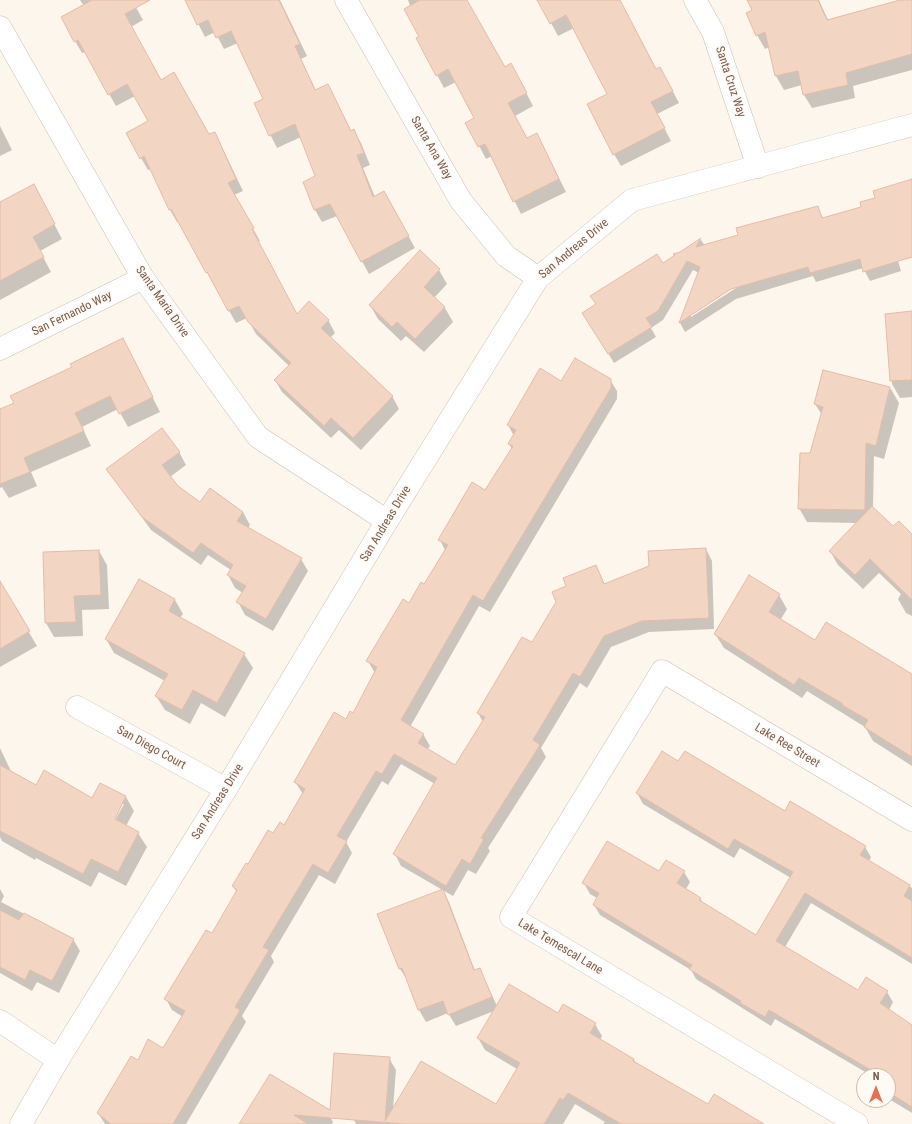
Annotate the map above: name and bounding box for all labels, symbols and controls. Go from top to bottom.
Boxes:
street label: Santa Cruz Way [712,45,748,119]
street label: Santa Ana Way [407,114,455,182]
street label: San Andreas Drive [536,216,612,282]
street label: Santa Maria Drive [132,264,192,340]
street label: San Fernando Way [30,288,114,340]
street label: San Andreas Drive [358,483,414,565]
street label: Lake Ree Street [752,721,822,771]
street label: San Diego Court [114,723,188,773]
street label: San Andreas Drive [189,762,247,842]
street label: Lake Temescal Lane [515,916,605,978]
north arrow [856,1068,896,1108]
text: N [873,1070,879,1083]

